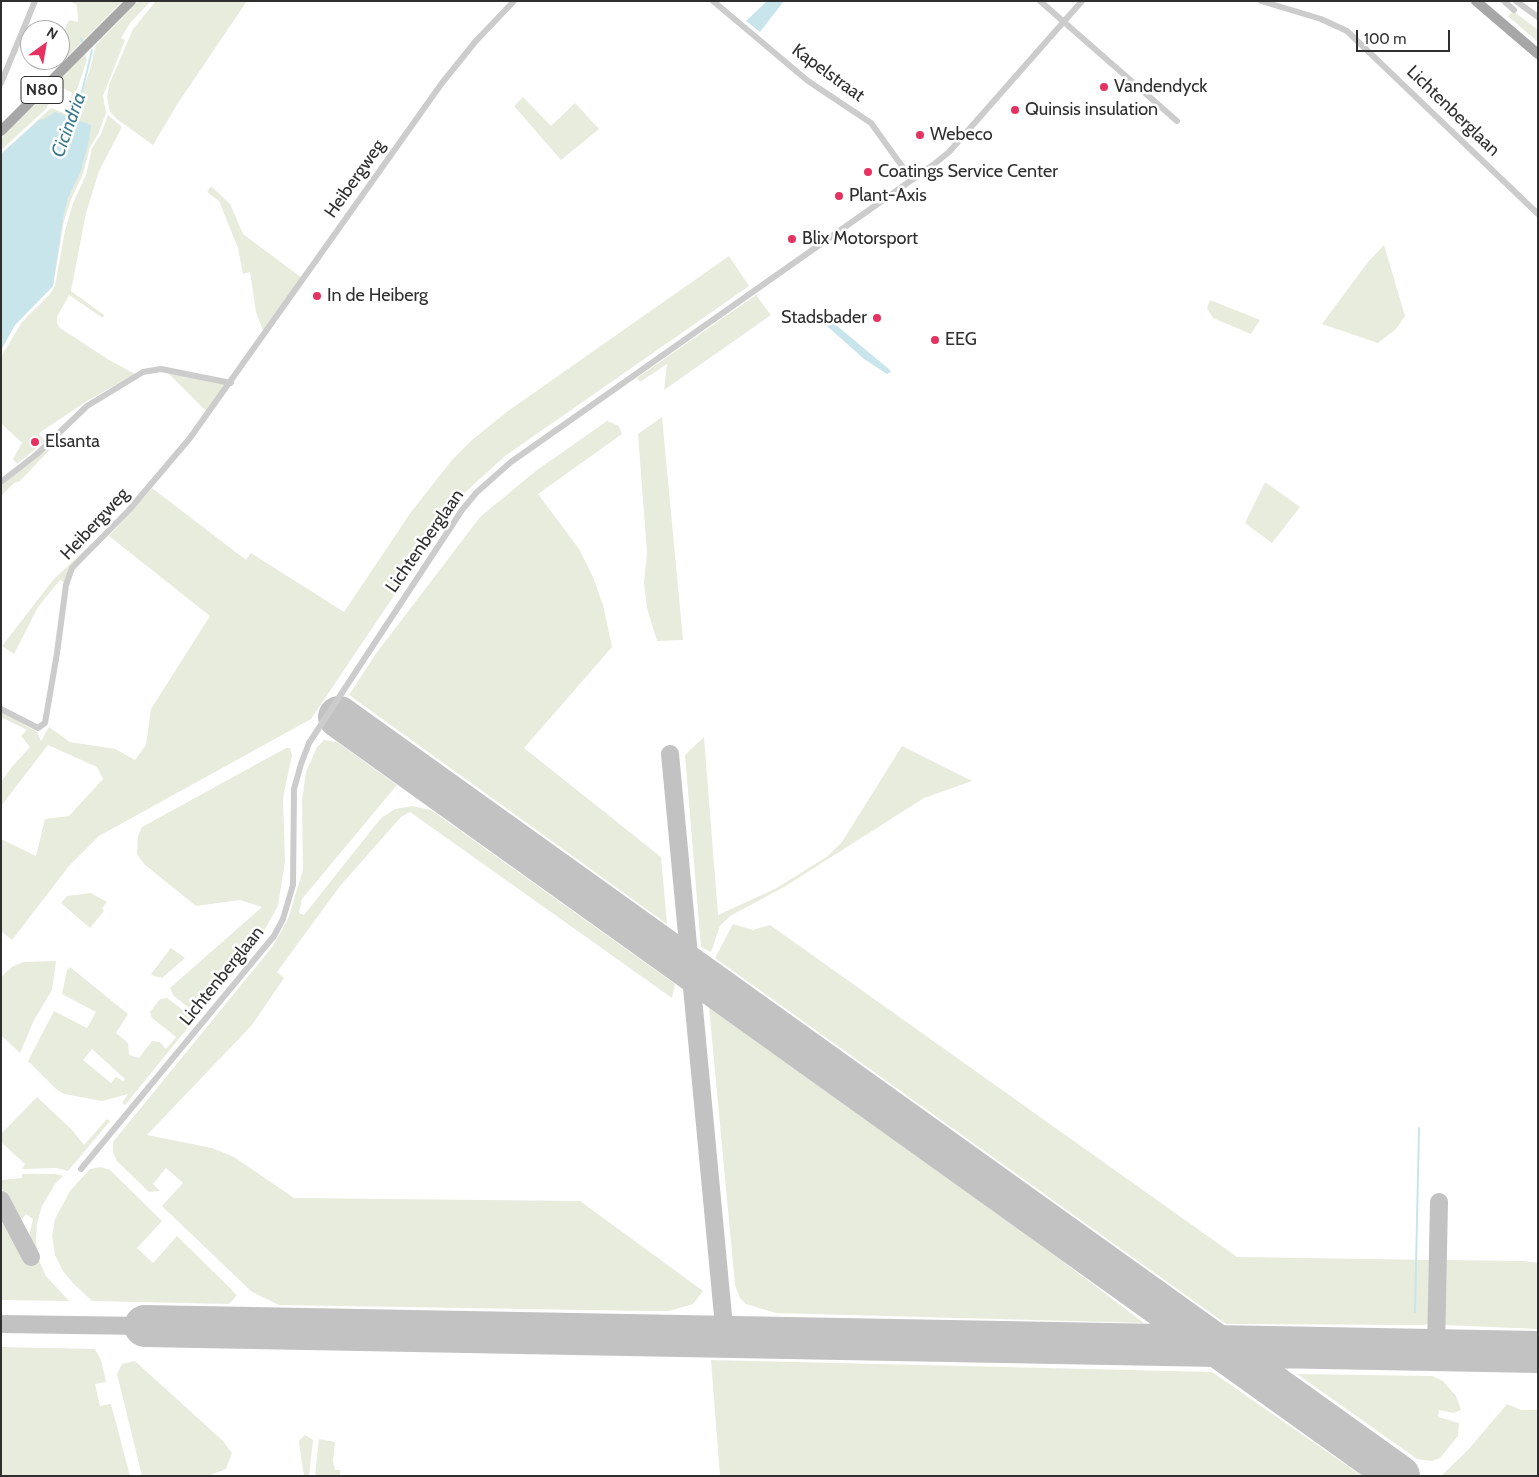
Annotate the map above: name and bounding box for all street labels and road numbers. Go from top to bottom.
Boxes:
street label: Kapelstraat [787,39,869,107]
street label: Lichtenberglaan [1402,61,1504,161]
road number: N80 [21,76,63,104]
street label: Heibergweg [320,136,390,222]
street label: Heibergweg [56,484,134,564]
street label: Lichtenberglaan [381,485,469,597]
street label: Lichtenberglaan [175,922,269,1030]

